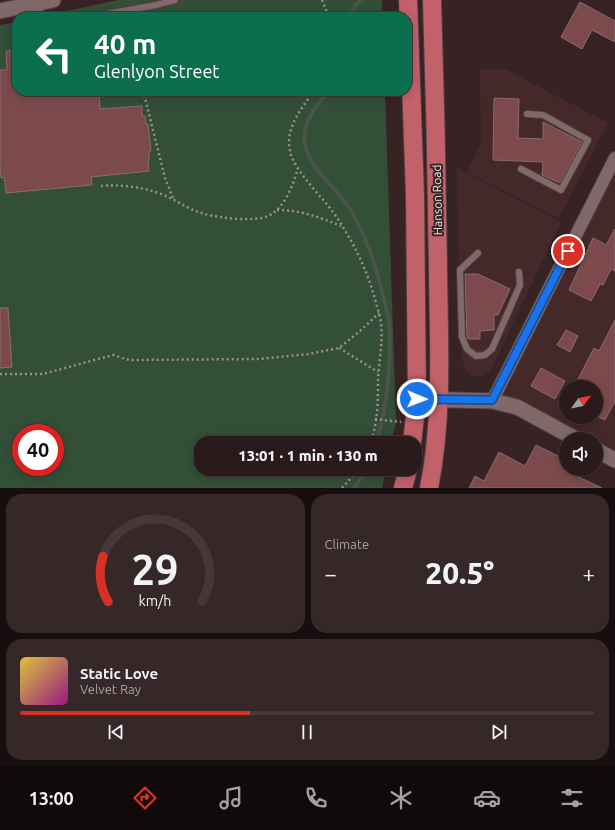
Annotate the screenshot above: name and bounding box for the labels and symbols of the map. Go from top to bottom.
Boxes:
street label: Hanson Road [430,164,444,236]
pin [551,234,585,268]
position arrow [396,378,438,420]
north arrow [559,380,603,424]
speed limit sign: 40 [12,424,64,476]

